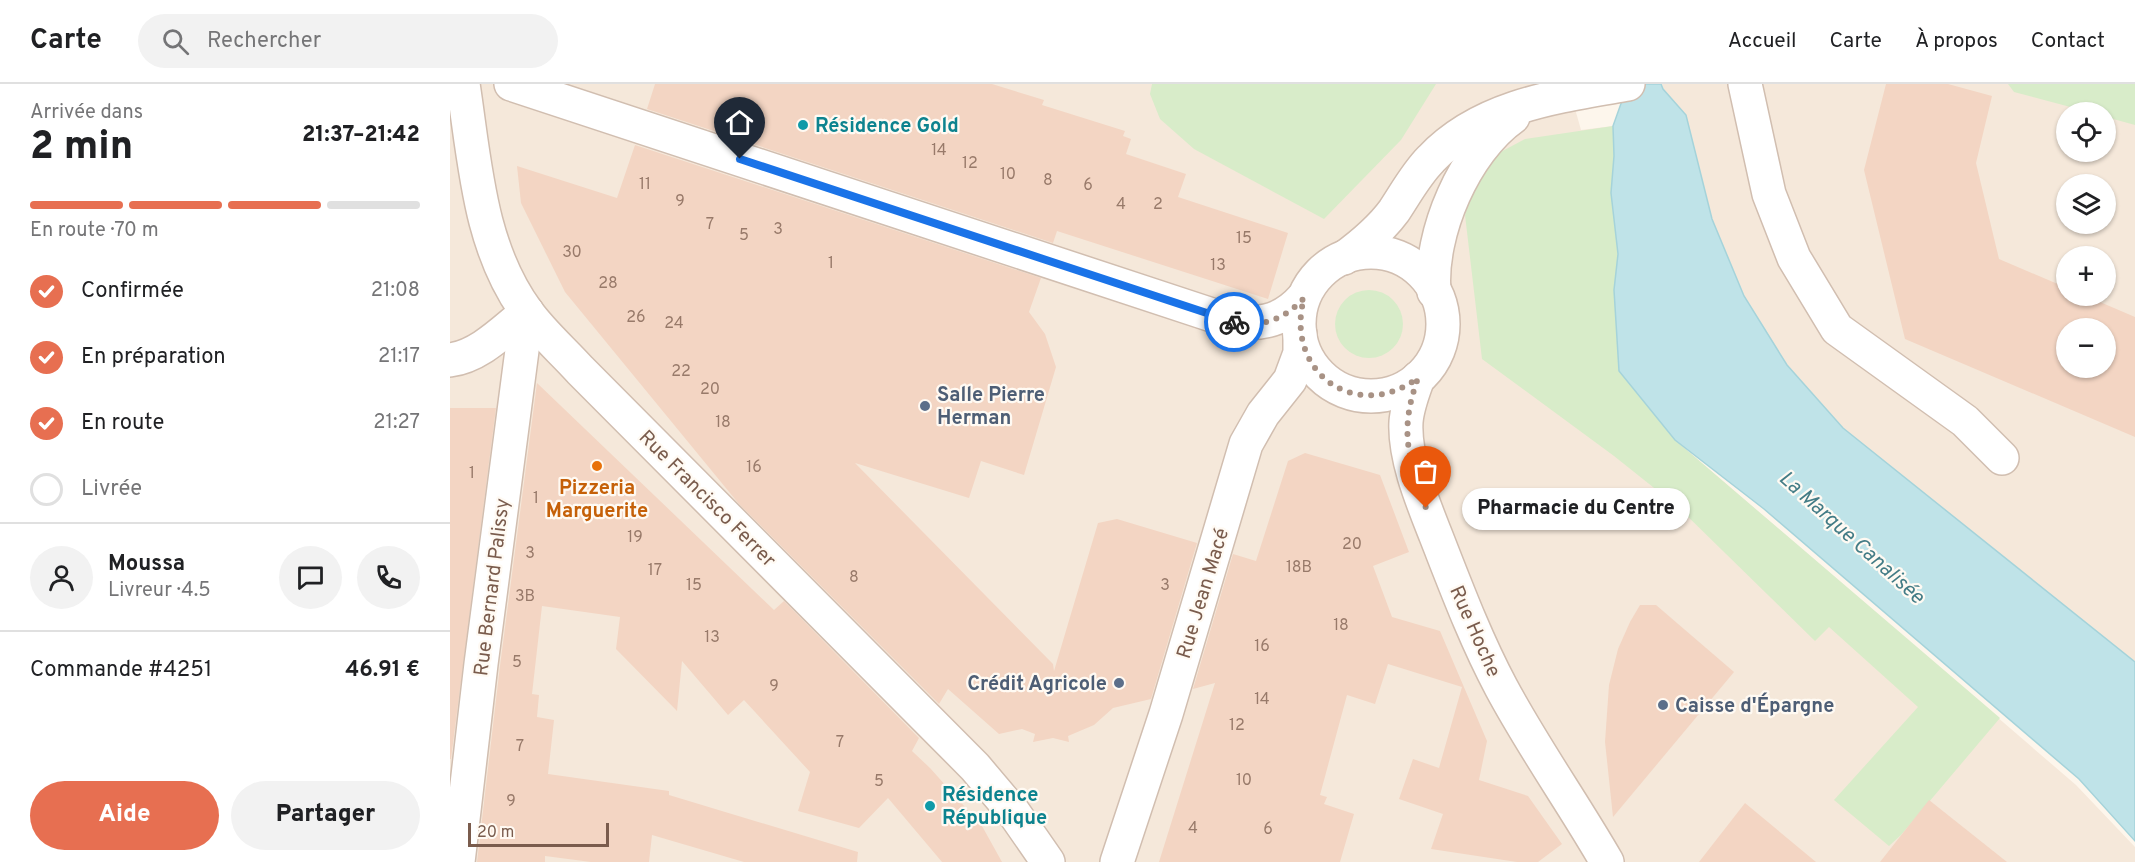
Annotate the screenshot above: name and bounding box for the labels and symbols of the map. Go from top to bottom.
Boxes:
pin [714,97,765,159]
place label: Résidence Gold [815,114,959,140]
marker: Résidence Gold [796,118,810,132]
house number: 14 [931,141,947,161]
house number: 12 [962,154,978,174]
house number: 10 [1000,165,1016,185]
house number: 8 [1043,171,1053,191]
house number: 11 [639,175,651,195]
house number: 6 [1083,176,1093,196]
house number: 9 [675,192,685,212]
house number: 4 [1116,195,1126,215]
house number: 2 [1153,195,1163,215]
house number: 7 [706,215,714,235]
house number: 3 [773,220,783,240]
house number: 5 [739,226,749,246]
house number: 15 [1236,229,1252,249]
house number: 30 [562,243,582,263]
house number: 1 [828,254,834,274]
house number: 13 [1210,256,1226,276]
house number: 28 [598,274,618,294]
courier [1204,292,1264,352]
house number: 26 [626,308,646,328]
house number: 24 [664,314,684,334]
house number: 22 [671,362,691,382]
house number: 20 [700,380,720,400]
place label: Salle Pierre Herman [937,383,1045,432]
marker: Salle Pierre Herman [918,399,932,413]
house number: 18 [715,413,731,433]
street label: Rue Francisco Ferrer [632,425,781,574]
pin [1400,446,1451,508]
house number: 16 [746,458,762,478]
marker: Pizzeria Marguerite [590,459,604,473]
house number: 1 [469,464,475,484]
water label: La Marque Canalisée [1773,466,1930,611]
place label: Pizzeria Marguerite [546,476,648,525]
callout: Pharmacie du Centre [1462,487,1690,529]
house number: 1 [533,489,539,509]
street label: Rue Bernard Palissy [469,497,517,678]
street label: Rue Jean Macé [1172,525,1236,662]
house number: 19 [627,528,643,548]
house number: 20 [1342,535,1362,555]
house number: 3 [525,544,535,564]
house number: 18B [1286,558,1312,578]
house number: 17 [648,561,662,581]
house number: 8 [849,568,859,588]
house number: 15 [686,576,702,596]
house number: 3 [1160,576,1170,596]
street label: Rue Hoche [1442,582,1506,682]
house number: 3B [515,587,535,607]
house number: 18 [1333,616,1349,636]
house number: 13 [704,628,720,648]
house number: 16 [1254,637,1270,657]
house number: 5 [512,653,522,673]
place label: Crédit Agricole [967,672,1107,698]
marker: Crédit Agricole [1112,676,1126,690]
house number: 9 [769,677,779,697]
house number: 14 [1254,690,1270,710]
place label: Caisse d'Épargne [1675,692,1834,720]
marker: Caisse d'Épargne [1656,698,1670,712]
house number: 12 [1229,716,1245,736]
house number: 7 [836,733,844,753]
house number: 7 [516,737,524,757]
house number: 10 [1236,771,1252,791]
house number: 5 [874,772,884,792]
place label: Résidence République [942,783,1047,832]
house number: 9 [506,792,516,812]
marker: Résidence République [923,799,937,813]
house number: 4 [1188,819,1198,839]
scale bar [468,820,609,848]
house number: 6 [1263,820,1273,840]

